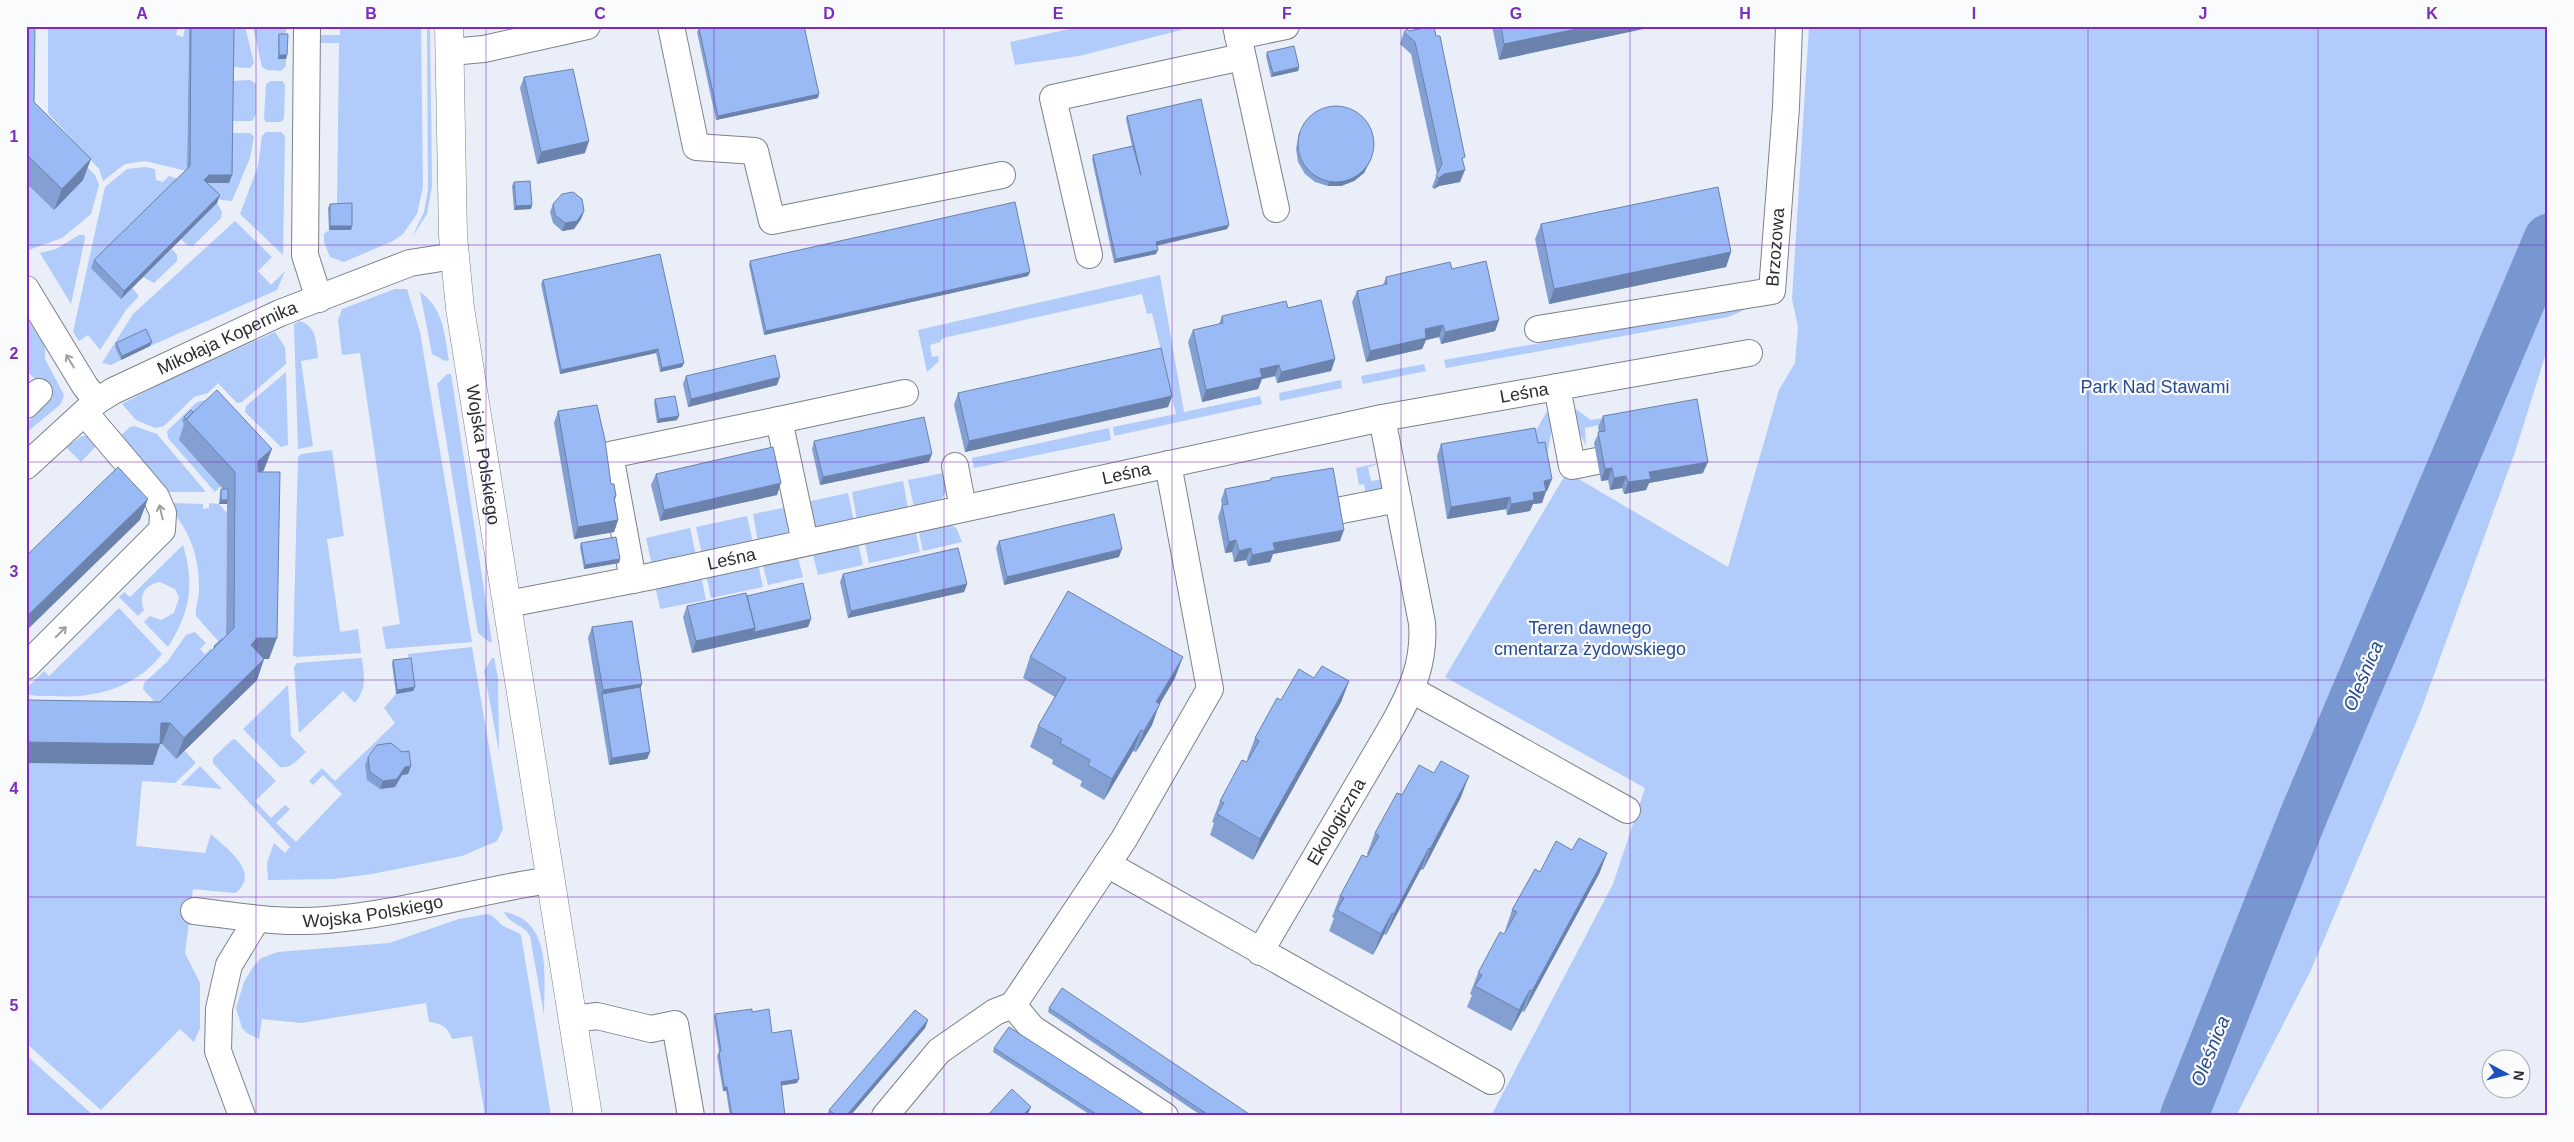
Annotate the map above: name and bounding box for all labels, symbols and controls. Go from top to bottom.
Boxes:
text: A [136,5,148,22]
text: B [365,5,377,22]
text: C [594,5,606,22]
text: D [823,5,835,22]
text: E [1053,5,1064,22]
text: F [1282,5,1292,22]
text: G [1510,5,1522,22]
text: H [1739,5,1751,22]
text: I [1972,5,1976,22]
text: J [2199,5,2207,22]
text: K [2426,5,2438,22]
text: 1 [10,128,19,145]
street label: Brzozowa [1762,206,1788,287]
street label: Mikołaja Kopernika [154,297,301,379]
text: 2 [10,345,19,362]
one-way arrow [65,355,75,369]
park label: Park Nad Stawami [2080,377,2230,397]
street label: Leśna [1498,379,1551,407]
street label: Wojska Polskiego [462,383,504,526]
street label: Leśna [1100,458,1153,488]
one-way arrow [156,504,165,520]
street label: Leśna [705,544,759,574]
text: 3 [10,563,19,580]
park label: Teren dawnego cmentarza żydowskiego [1494,618,1686,659]
one-way arrow [55,626,67,638]
water label: Oleśnica [2339,638,2387,714]
street label: Ekologiczna [1303,774,1370,869]
text: 4 [10,780,19,797]
street label: Wojska Polskiego [302,891,445,931]
text: 5 [10,997,19,1014]
water label: Oleśnica [2186,1013,2234,1089]
north arrow [2482,1050,2532,1100]
text: N [2510,1070,2527,1082]

